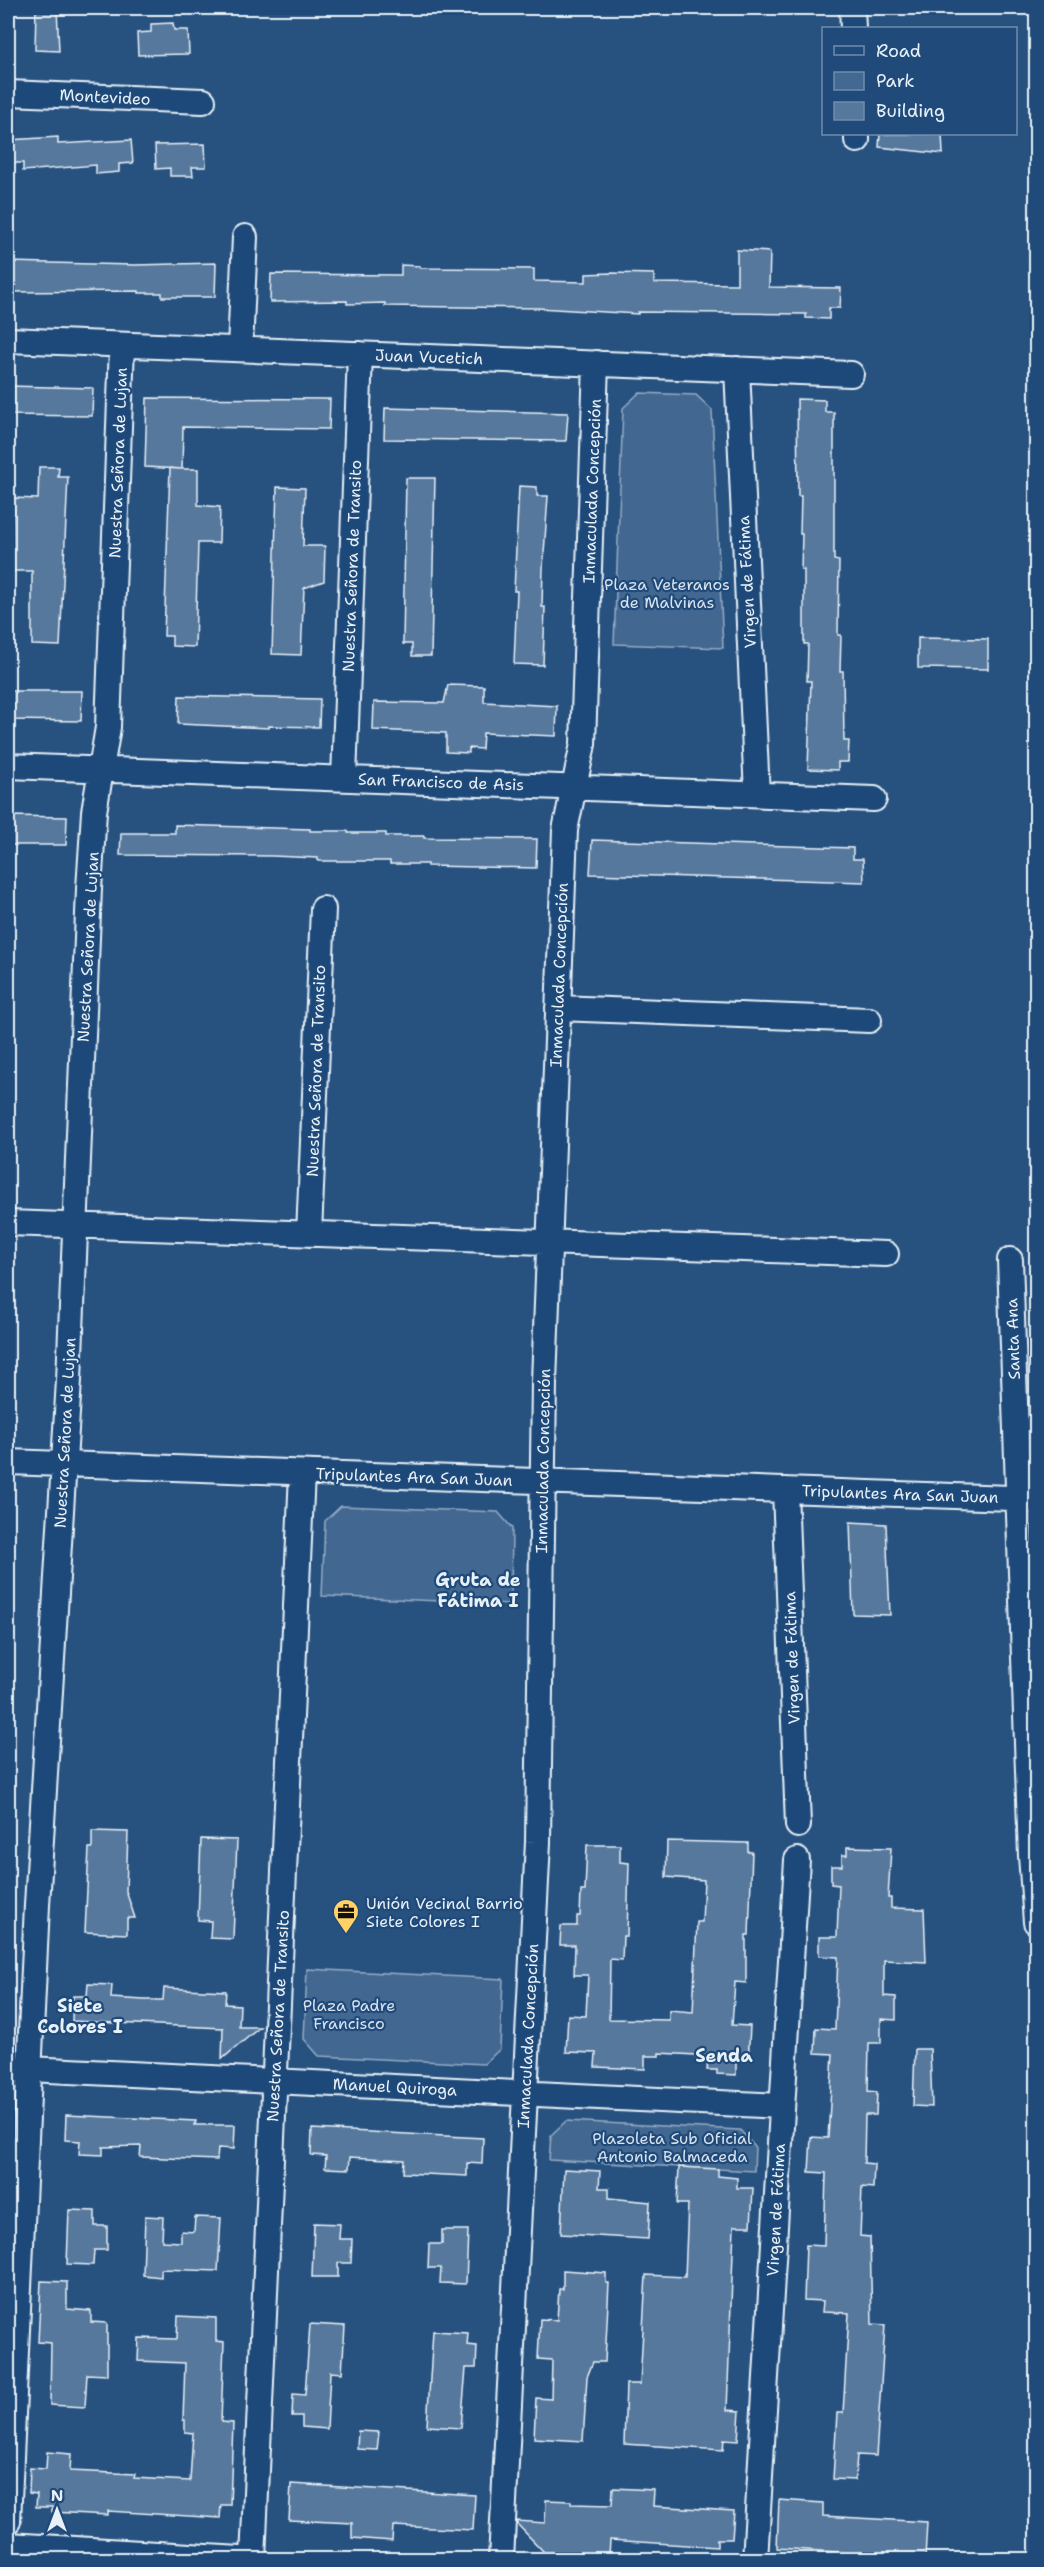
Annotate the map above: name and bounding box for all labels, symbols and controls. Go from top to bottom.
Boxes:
legend [822,27,1017,135]
text: Road [876,39,921,63]
text: Park [876,69,915,93]
street label: Montevideo [59,84,151,110]
text: Building [876,99,945,123]
street label: Juan Vucetich [375,345,483,369]
street label: Nuestra Señora de Lujan [104,367,132,559]
street label: Inmaculada Concepción [578,398,606,584]
street label: Nuestra Señora de Transito [338,460,366,672]
street label: Virgen de Fátima [733,515,761,649]
park label: Plaza Veteranos de Malvinas [604,574,730,613]
street label: San Francisco de Asis [357,769,525,795]
street label: Nuestra Señora de Lujan [73,851,103,1043]
street label: Inmaculada Concepción [545,882,573,1068]
street label: Nuestra Señora de Transito [302,965,330,1177]
street label: Santa Ana [1001,1298,1025,1380]
street label: Nuestra Señora de Lujan [50,1337,80,1529]
street label: Inmaculada Concepción [531,1368,555,1554]
street label: Tripulantes Ara San Juan [315,1463,513,1491]
street label: Tripulantes Ara San Juan [801,1480,999,1508]
district label: Gruta de Fátima I [435,1568,521,1613]
street label: Virgen de Fátima [779,1591,805,1725]
place label: Unión Vecinal Barrio Siete Colores I [366,1893,523,1932]
office icon: Unión Vecinal Barrio Siete Colores I [331,1897,361,1935]
street label: Nuestra Señora de Transito [262,1909,294,2123]
street label: Inmaculada Concepción [513,1943,543,2129]
district label: Siete Colores I [37,1994,123,2039]
park label: Plaza Padre Francisco [303,1995,395,2034]
district label: Senda [695,2044,754,2068]
street label: Manuel Quiroga [332,2073,458,2101]
park label: Plazoleta Sub Oficial Antonio Balmaceda [592,2128,752,2167]
street label: Virgen de Fátima [762,2143,790,2277]
north arrow [27,2480,87,2540]
text: N [51,2485,63,2506]

